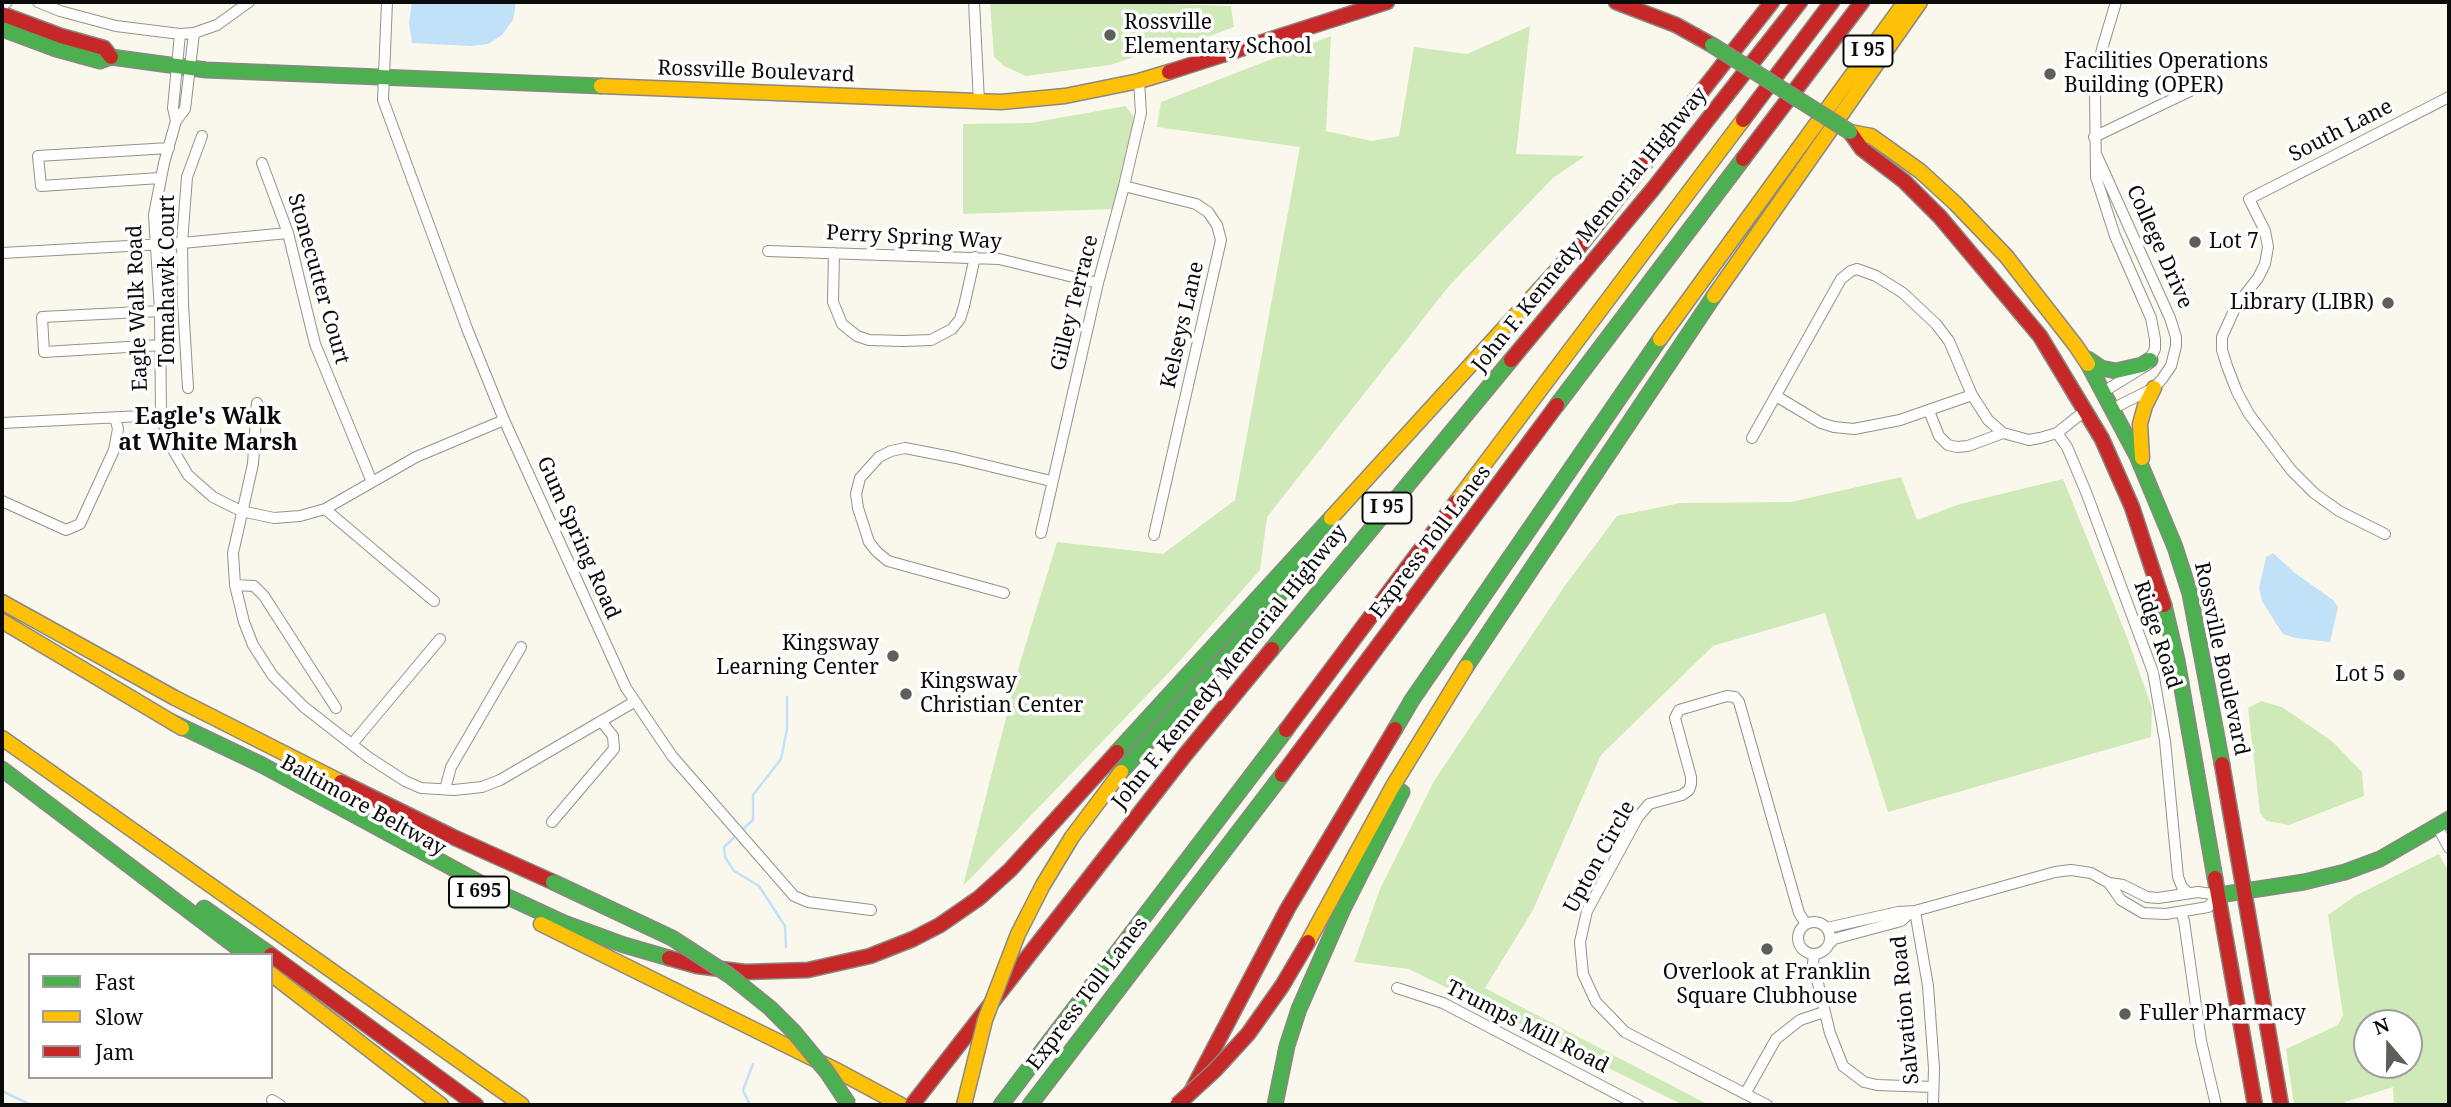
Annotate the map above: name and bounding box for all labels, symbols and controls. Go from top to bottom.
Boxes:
place label: Rossville Elementary School [1124,10,1312,60]
marker: Rossville Elementary School [1102,27,1118,43]
road number: I 95 [1843,36,1892,66]
place label: Facilities Operations Building (OPER) [2064,49,2268,99]
street label: Rossville Boulevard [657,56,855,88]
marker: Facilities Operations Building (OPER) [2042,66,2058,82]
street label: John F. Kennedy Memorial Highway [1467,82,1713,378]
street label: South Lane [2285,94,2397,168]
street label: College Drive [2121,181,2197,313]
street label: Stonecutter Court [282,191,354,367]
street label: Tomahawk Court [155,195,181,367]
street label: Perry Spring Way [825,221,1003,255]
street label: Eagle Walk Road [123,224,153,392]
place label: Lot 7 [2209,229,2259,255]
street label: Gilley Terrace [1046,232,1104,374]
marker: Lot 7 [2187,234,2203,250]
street label: Kelseys Lane [1156,259,1210,391]
place label: Library (LIBR) [2230,290,2374,316]
marker: Library (LIBR) [2380,295,2396,311]
district label: Eagle's Walk at White Marsh [118,403,298,457]
street label: Gum Spring Road [531,453,625,623]
street label: Express Toll Lanes [1365,460,1497,624]
road number: I 95 [1362,492,1412,524]
street label: John F. Kennedy Memorial Highway [1107,519,1353,815]
street label: Rossville Boulevard [2188,560,2254,758]
street label: Ridge Road [2128,578,2186,692]
place label: Kingsway Learning Center [716,631,879,681]
marker: Kingsway Learning Center [885,648,901,664]
place label: Lot 5 [2335,662,2385,688]
marker: Lot 5 [2391,667,2407,683]
place label: Kingsway Christian Center [920,669,1083,719]
marker: Kingsway Christian Center [898,686,914,702]
street label: Baltimore Beltway [276,750,450,862]
street label: Upton Circle [1559,797,1641,917]
road number: I 695 [449,876,509,908]
street label: Express Toll Lanes [1022,912,1154,1076]
street label: Salvation Road [1887,934,1925,1086]
marker: Overlook at Franklin Square Clubhouse [1759,941,1775,957]
legend [28,953,273,1079]
place label: Overlook at Franklin Square Clubhouse [1663,960,1871,1010]
text: Fast [95,968,135,996]
street label: Trumps Mill Road [1441,975,1613,1079]
place label: Fuller Pharmacy [2139,1001,2306,1027]
text: Slow [95,1003,143,1031]
marker: Fuller Pharmacy [2117,1006,2133,1022]
north arrow [2353,1009,2423,1079]
text: N [2370,1011,2393,1041]
text: Jam [95,1038,134,1066]

